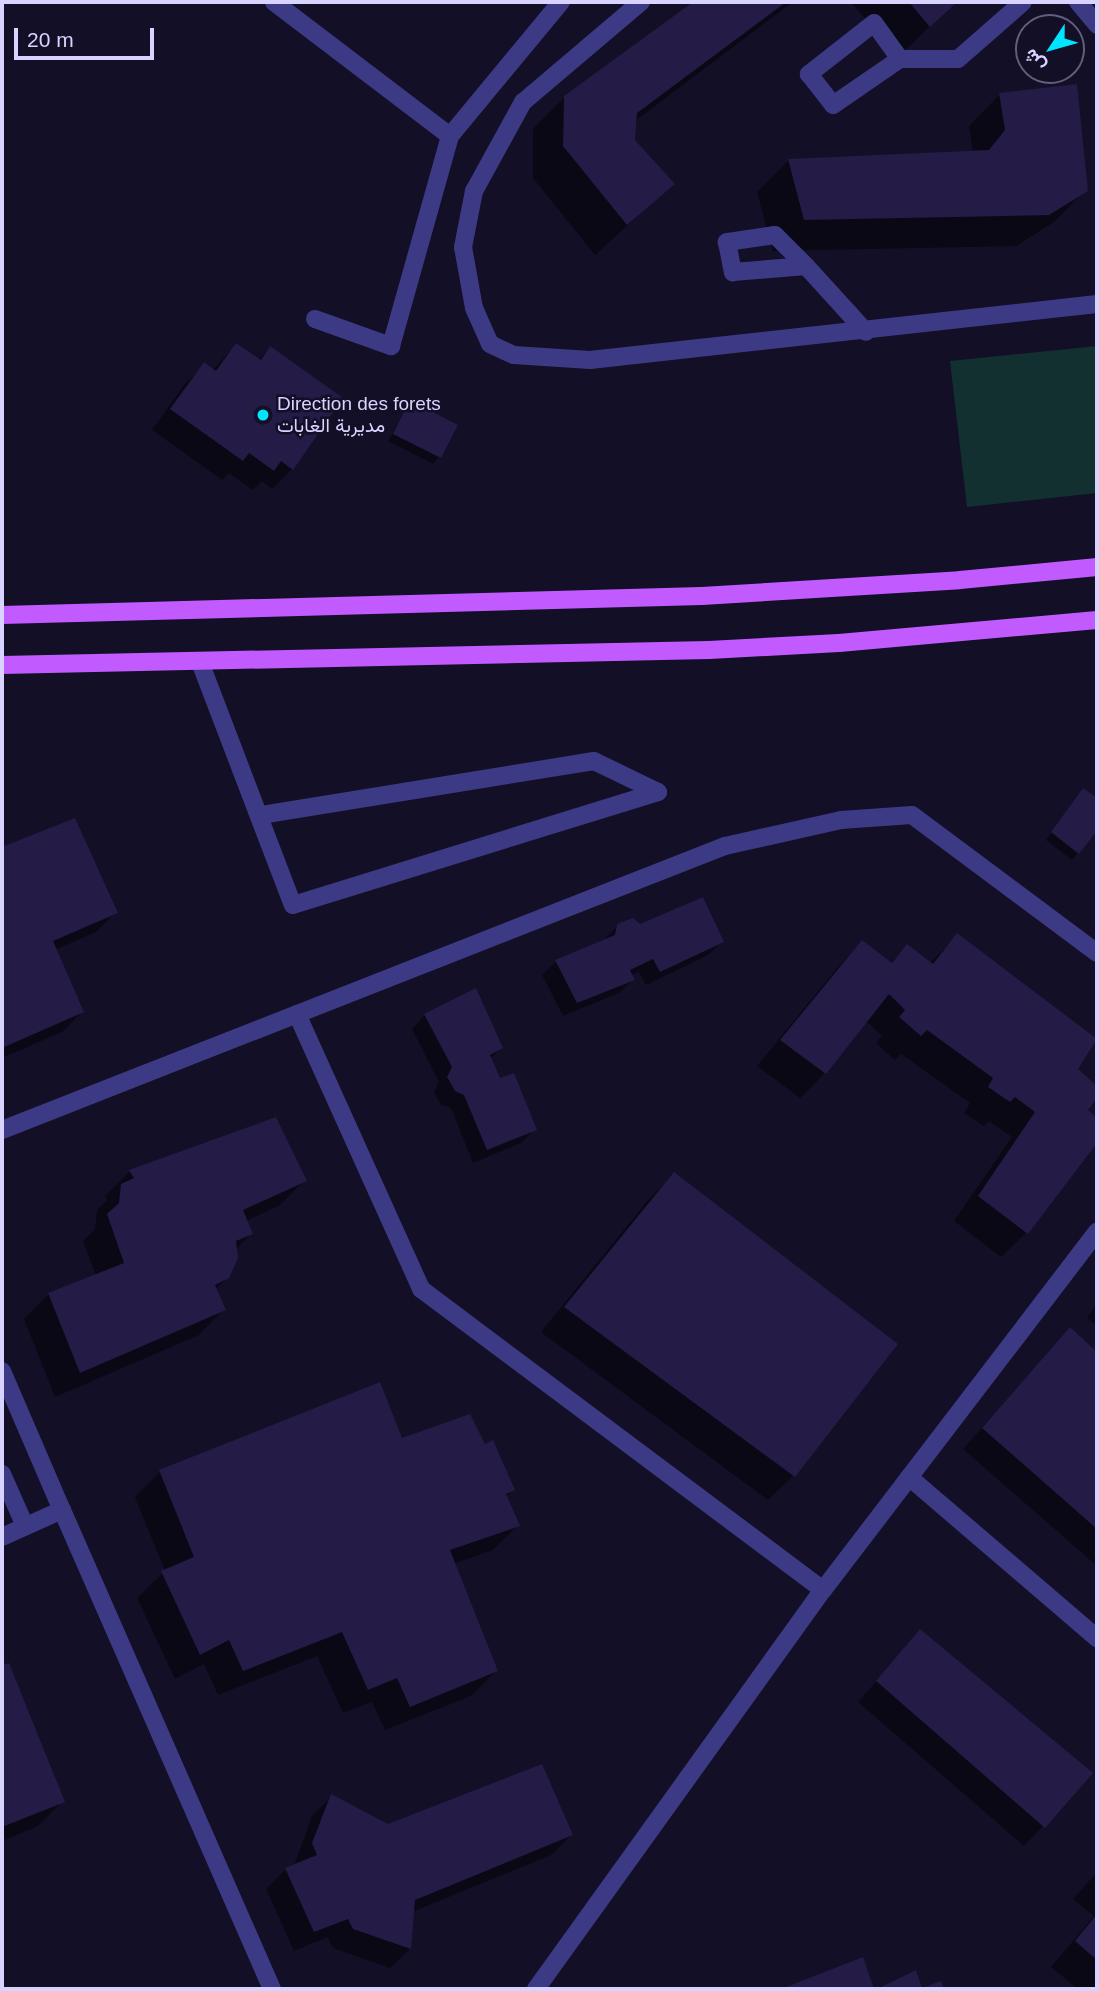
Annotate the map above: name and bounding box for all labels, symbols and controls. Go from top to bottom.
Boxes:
scale bar [18,14,158,58]
north arrow [1015,14,1085,84]
text: 20 m [27,28,74,51]
text: ش [1019,45,1049,76]
place label: Direction des forets مديرية الغابات [277,393,441,437]
marker: Direction des forets مديرية الغابات [255,407,271,423]

